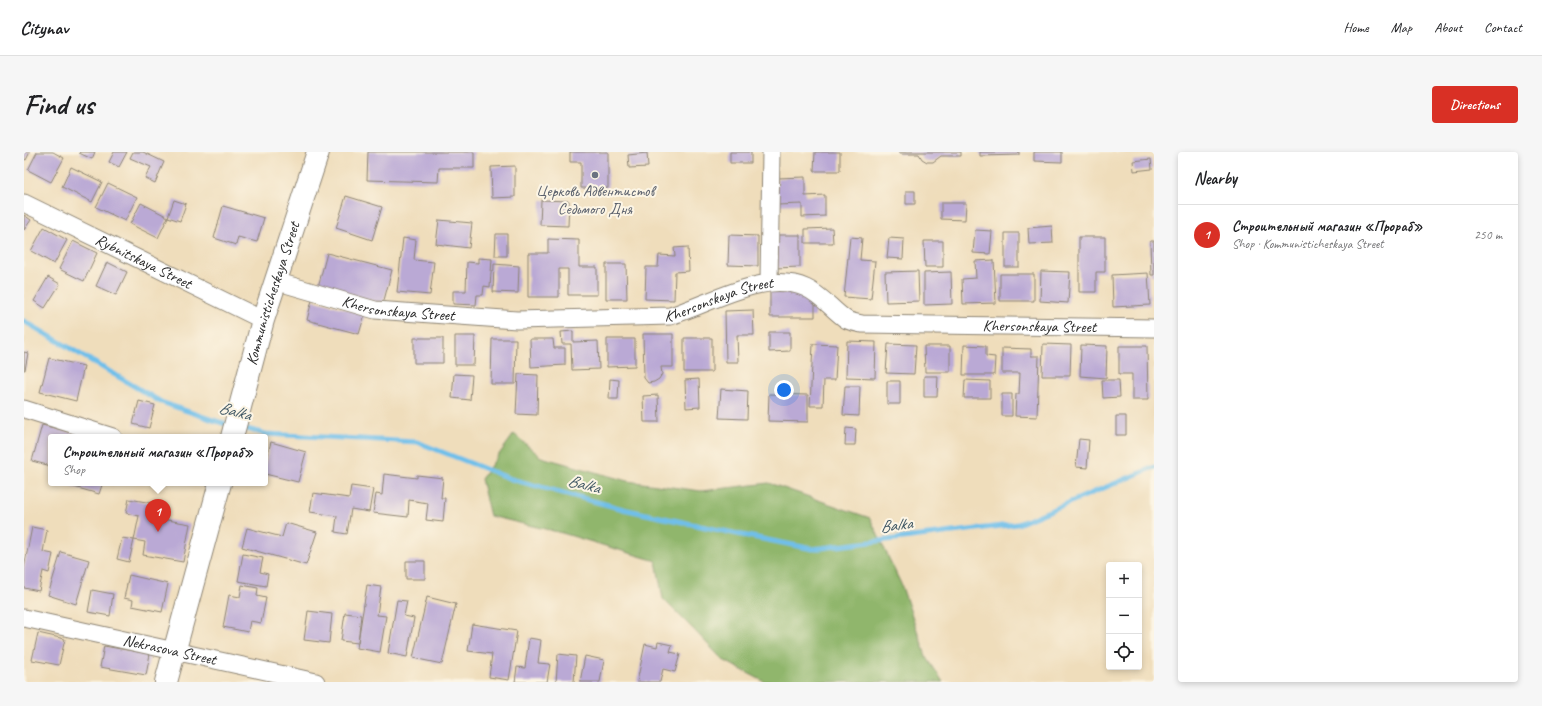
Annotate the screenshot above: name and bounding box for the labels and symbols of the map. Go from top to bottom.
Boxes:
marker: Церковь Адвентистов Седьмого Дня [590,170,600,180]
place label: Церковь Адвентистов Седьмого Дня [536,181,657,219]
street label: Kommunisticheskaya Street [241,218,305,367]
street label: Rybnitskaya Street [92,229,196,294]
street label: Khersonskaya Street [664,273,775,326]
street label: Khersonskaya Street [340,291,457,326]
street label: Khersonskaya Street [983,316,1098,337]
your location [774,380,794,400]
water label: Balka [217,397,255,426]
water label: Balka [566,470,604,499]
pin: 1 [145,499,171,532]
water label: Balka [879,512,915,537]
street label: Nekrasova Street [121,630,220,670]

